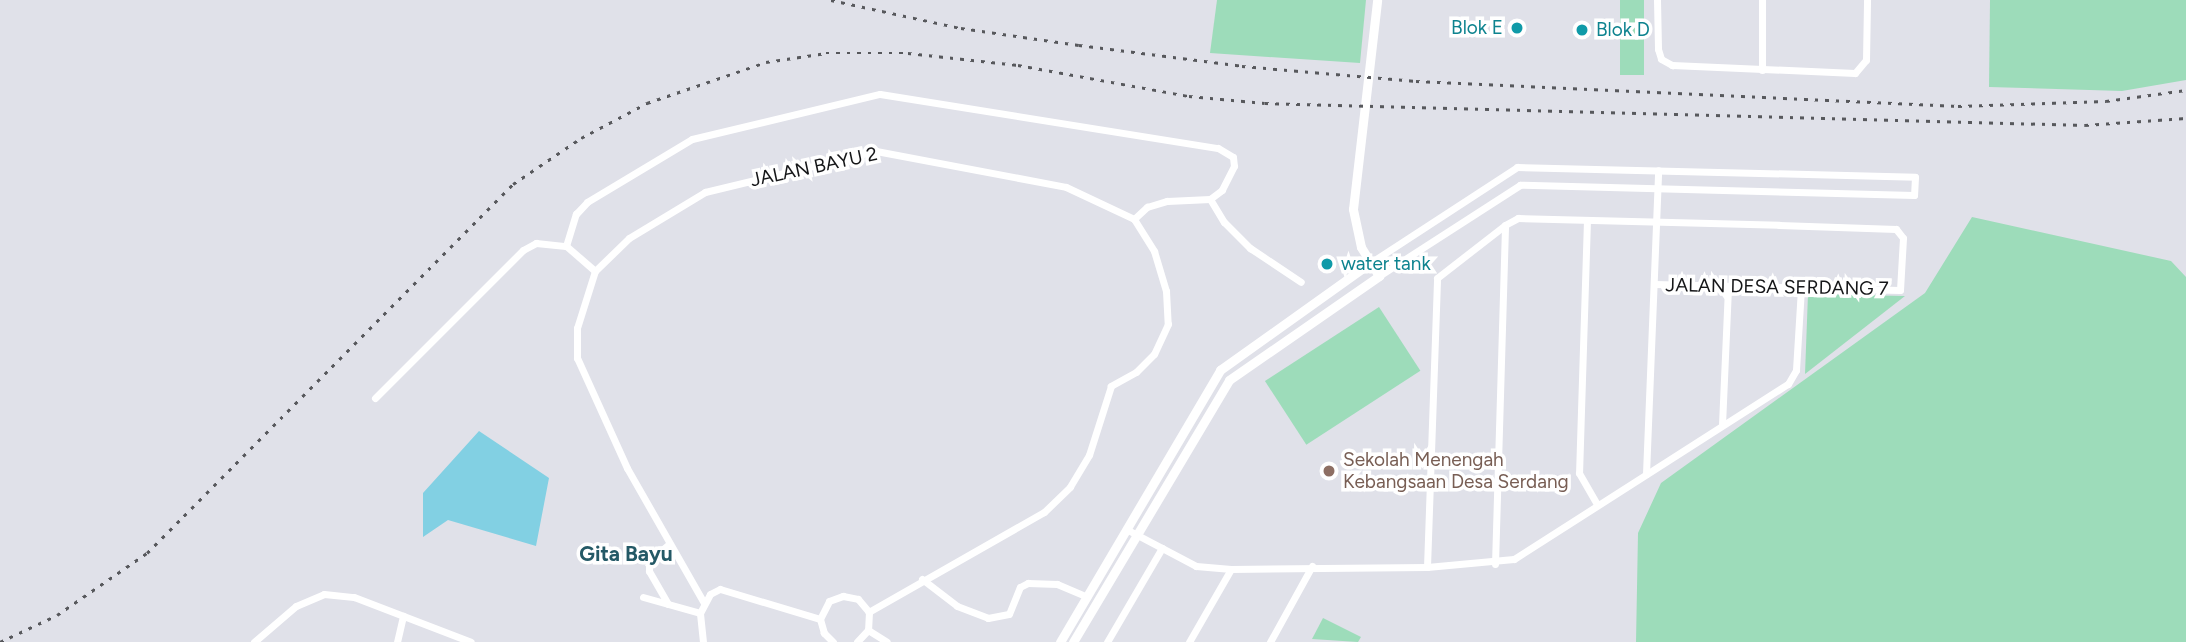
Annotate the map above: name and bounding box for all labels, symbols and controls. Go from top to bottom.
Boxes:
place label: Blok E [1451,17,1503,39]
place label: Blok D [1596,19,1650,41]
marker: Blok E [1509,20,1525,36]
marker: Blok D [1574,22,1590,38]
street label: JALAN BAYU 2 [748,142,880,192]
place label: water tank [1341,253,1431,275]
marker: water tank [1319,256,1335,272]
street label: JALAN DESA SERDANG 7 [1665,274,1889,300]
place label: Sekolah Menengah Kebangsaan Desa Serdang [1343,449,1569,493]
marker: Sekolah Menengah Kebangsaan Desa Serdang [1321,463,1337,479]
district label: Gita Bayu [579,541,673,567]

